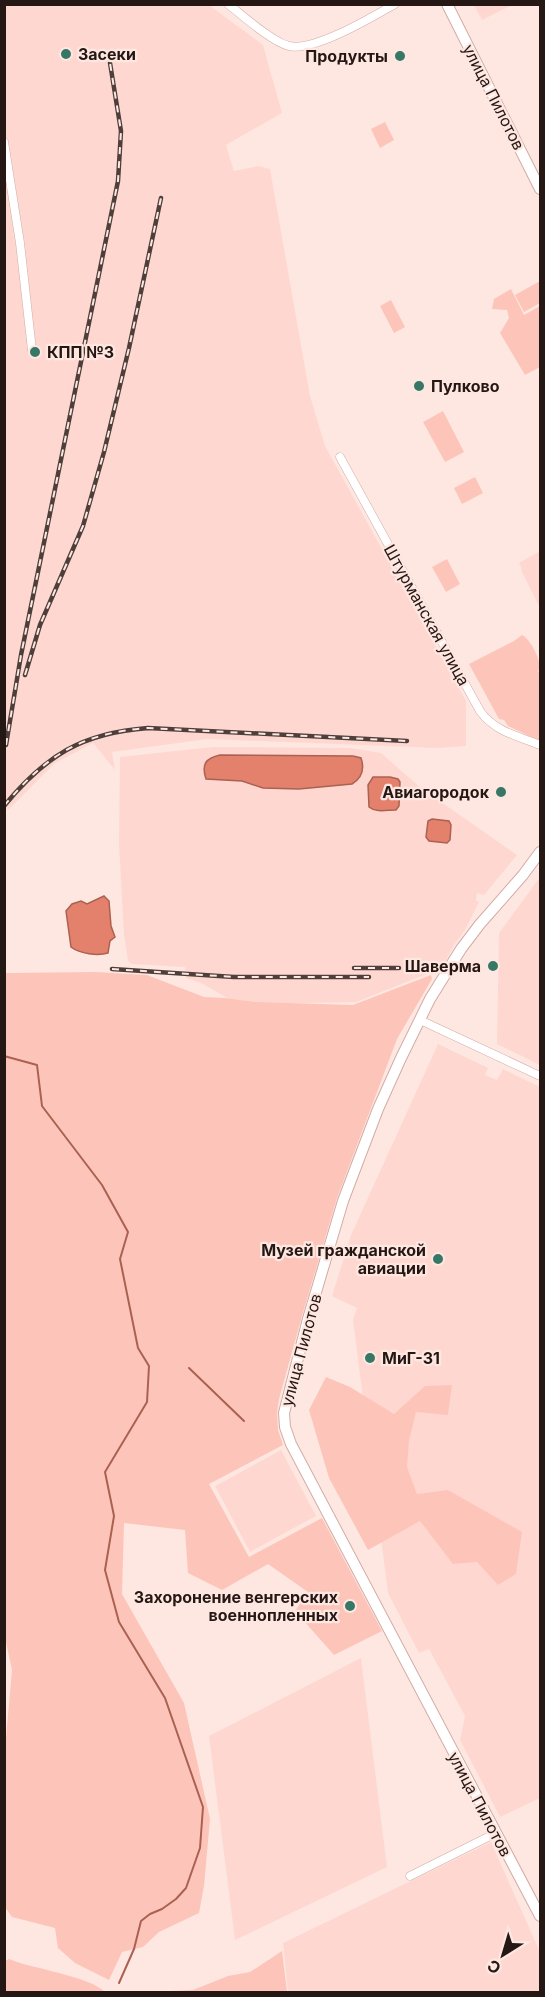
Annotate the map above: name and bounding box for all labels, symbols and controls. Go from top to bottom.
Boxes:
street label: улица Пилотов [459,41,529,153]
place label: Засеки [78,44,136,64]
place label: Продукты [305,46,388,66]
marker: Засеки [59,47,73,61]
marker: Продукты [393,49,407,63]
place label: КПП №3 [47,342,114,362]
marker: КПП №3 [28,345,42,359]
place label: Пулково [431,376,500,396]
marker: Пулково [412,379,426,393]
street label: Штурманская улица [380,541,474,689]
place label: Авиагородок [382,782,490,802]
marker: Авиагородок [494,785,508,799]
place label: Шаверма [405,956,481,976]
marker: Шаверма [486,959,500,973]
place label: Музей гражданской авиации [261,1240,426,1278]
marker: Музей гражданской авиации [431,1252,445,1266]
street label: улица Пилотов [276,1291,326,1409]
place label: МиГ-31 [382,1348,440,1368]
marker: МиГ-31 [363,1351,377,1365]
place label: Захоронение венгерских военнопленных [134,1587,338,1625]
marker: Захоронение венгерских военнопленных [343,1599,357,1613]
street label: улица Пилотов [444,1748,516,1860]
north arrow [473,1925,533,1985]
text: С [483,1955,505,1979]

